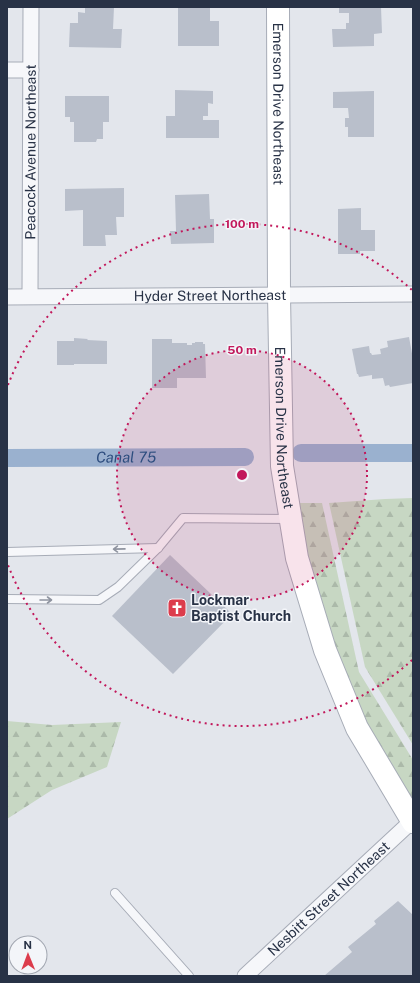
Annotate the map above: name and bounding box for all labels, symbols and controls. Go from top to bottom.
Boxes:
street label: Emerson Drive Northeast [270,23,287,185]
street label: Peacock Avenue Northeast [22,64,39,240]
text: 100 m [225,217,259,231]
street label: Hyder Street Northeast [134,287,286,304]
text: 50 m [227,343,257,357]
street label: Emerson Drive Northeast [272,347,297,510]
water label: Canal 75 [96,448,156,466]
centre of rings [235,468,249,482]
one-way arrow [113,545,126,553]
place label: Lockmar Baptist Church [191,592,291,624]
one-way arrow [39,596,52,604]
church icon: Lockmar Baptist Church [166,597,188,619]
street label: Nesbitt Street Northeast [264,838,393,959]
north arrow [8,935,48,975]
text: N [23,939,32,951]

